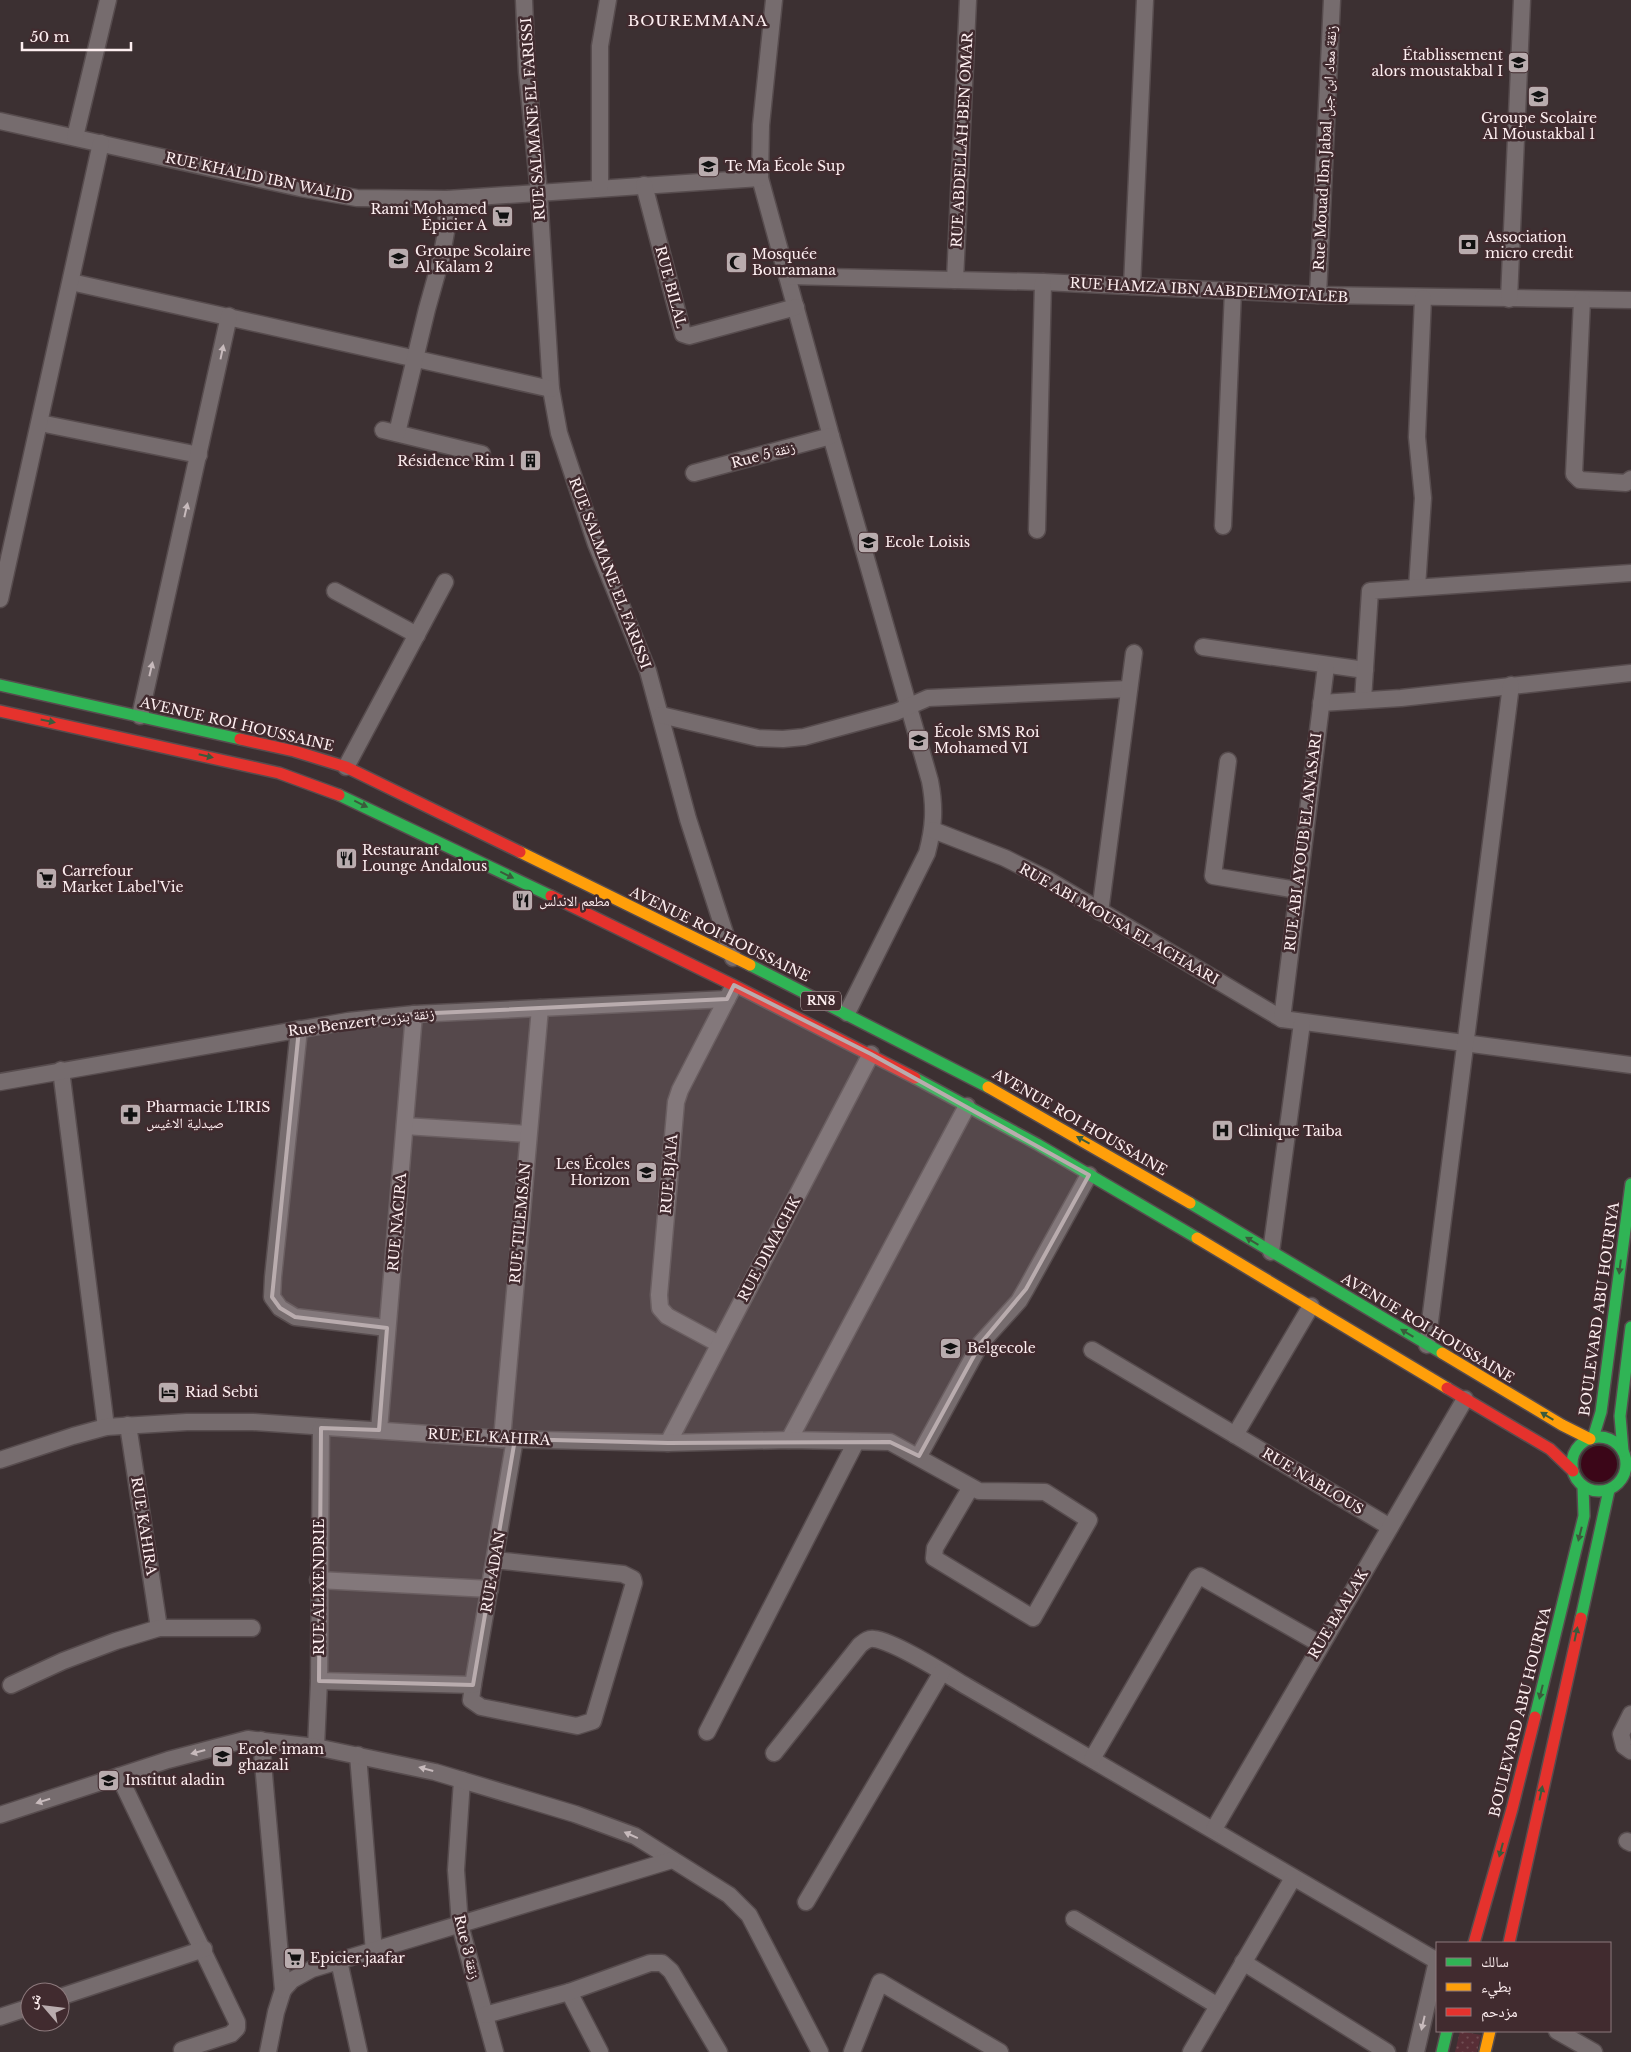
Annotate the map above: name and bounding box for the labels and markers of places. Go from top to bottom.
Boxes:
place label: Établissement alors moustakbal I [1372,46,1504,80]
school or university icon: Établissement alors moustakbal I [1507,51,1531,75]
school or university icon: Groupe Scolaire Al Moustakbal 1 [1527,84,1551,108]
place label: Groupe Scolaire Al Moustakbal 1 [1481,109,1597,143]
school or university icon: Te Ma École Sup [697,154,721,178]
place label: Te Ma École Sup [725,157,845,175]
place label: Rami Mohamed Épicier A [370,200,488,234]
supermarket icon: Rami Mohamed Épicier A [491,205,515,229]
place label: Association micro credit [1484,228,1574,262]
bank icon: Association micro credit [1457,233,1481,257]
place label: Groupe Scolaire Al Kalam 2 [414,242,531,276]
place label: Mosquée Bouramana [752,245,836,279]
school or university icon: Groupe Scolaire Al Kalam 2 [387,247,411,271]
mosque icon: Mosquée Bouramana [724,250,748,274]
building icon: Résidence Rim 1 [519,449,543,473]
place label: Résidence Rim 1 [397,452,515,470]
school or university icon: Ecole Loisis [857,530,881,554]
place label: Ecole Loisis [885,533,970,551]
place label: École SMS Roi Mohamed VI [934,723,1040,757]
school or university icon: École SMS Roi Mohamed VI [906,728,930,752]
place label: Restaurant Lounge Andalous [362,841,487,875]
restaurant icon: Restaurant Lounge Andalous [334,846,358,870]
place label: Carrefour Market Label'Vie [62,862,183,896]
supermarket icon: Carrefour Market Label'Vie [34,867,58,891]
restaurant icon: مطعم الاندلس [511,889,535,913]
place label: مطعم الاندلس [539,892,610,911]
place label: Pharmacie L'IRIS صيدلية الاغيس [146,1098,270,1132]
pharmacy icon: Pharmacie L'IRIS صيدلية الاغيس [118,1103,142,1127]
hospital icon: Clinique Taiba [1210,1119,1234,1143]
place label: Clinique Taiba [1238,1122,1343,1140]
place label: Les Écoles Horizon [556,1155,630,1189]
school or university icon: Les Écoles Horizon [634,1160,658,1184]
school or university icon: Belgecole [939,1336,963,1360]
place label: Belgecole [967,1339,1036,1357]
hotel icon: Riad Sebti [157,1380,181,1404]
place label: Riad Sebti [185,1383,259,1401]
place label: Ecole imam ghazali [238,1740,324,1774]
school or university icon: Ecole imam ghazali [210,1745,234,1769]
school or university icon: Institut aladin [97,1768,121,1792]
place label: Institut aladin [125,1771,225,1789]
supermarket icon: Epicier jaafar [282,1946,306,1970]
place label: Epicier jaafar [310,1949,405,1967]

